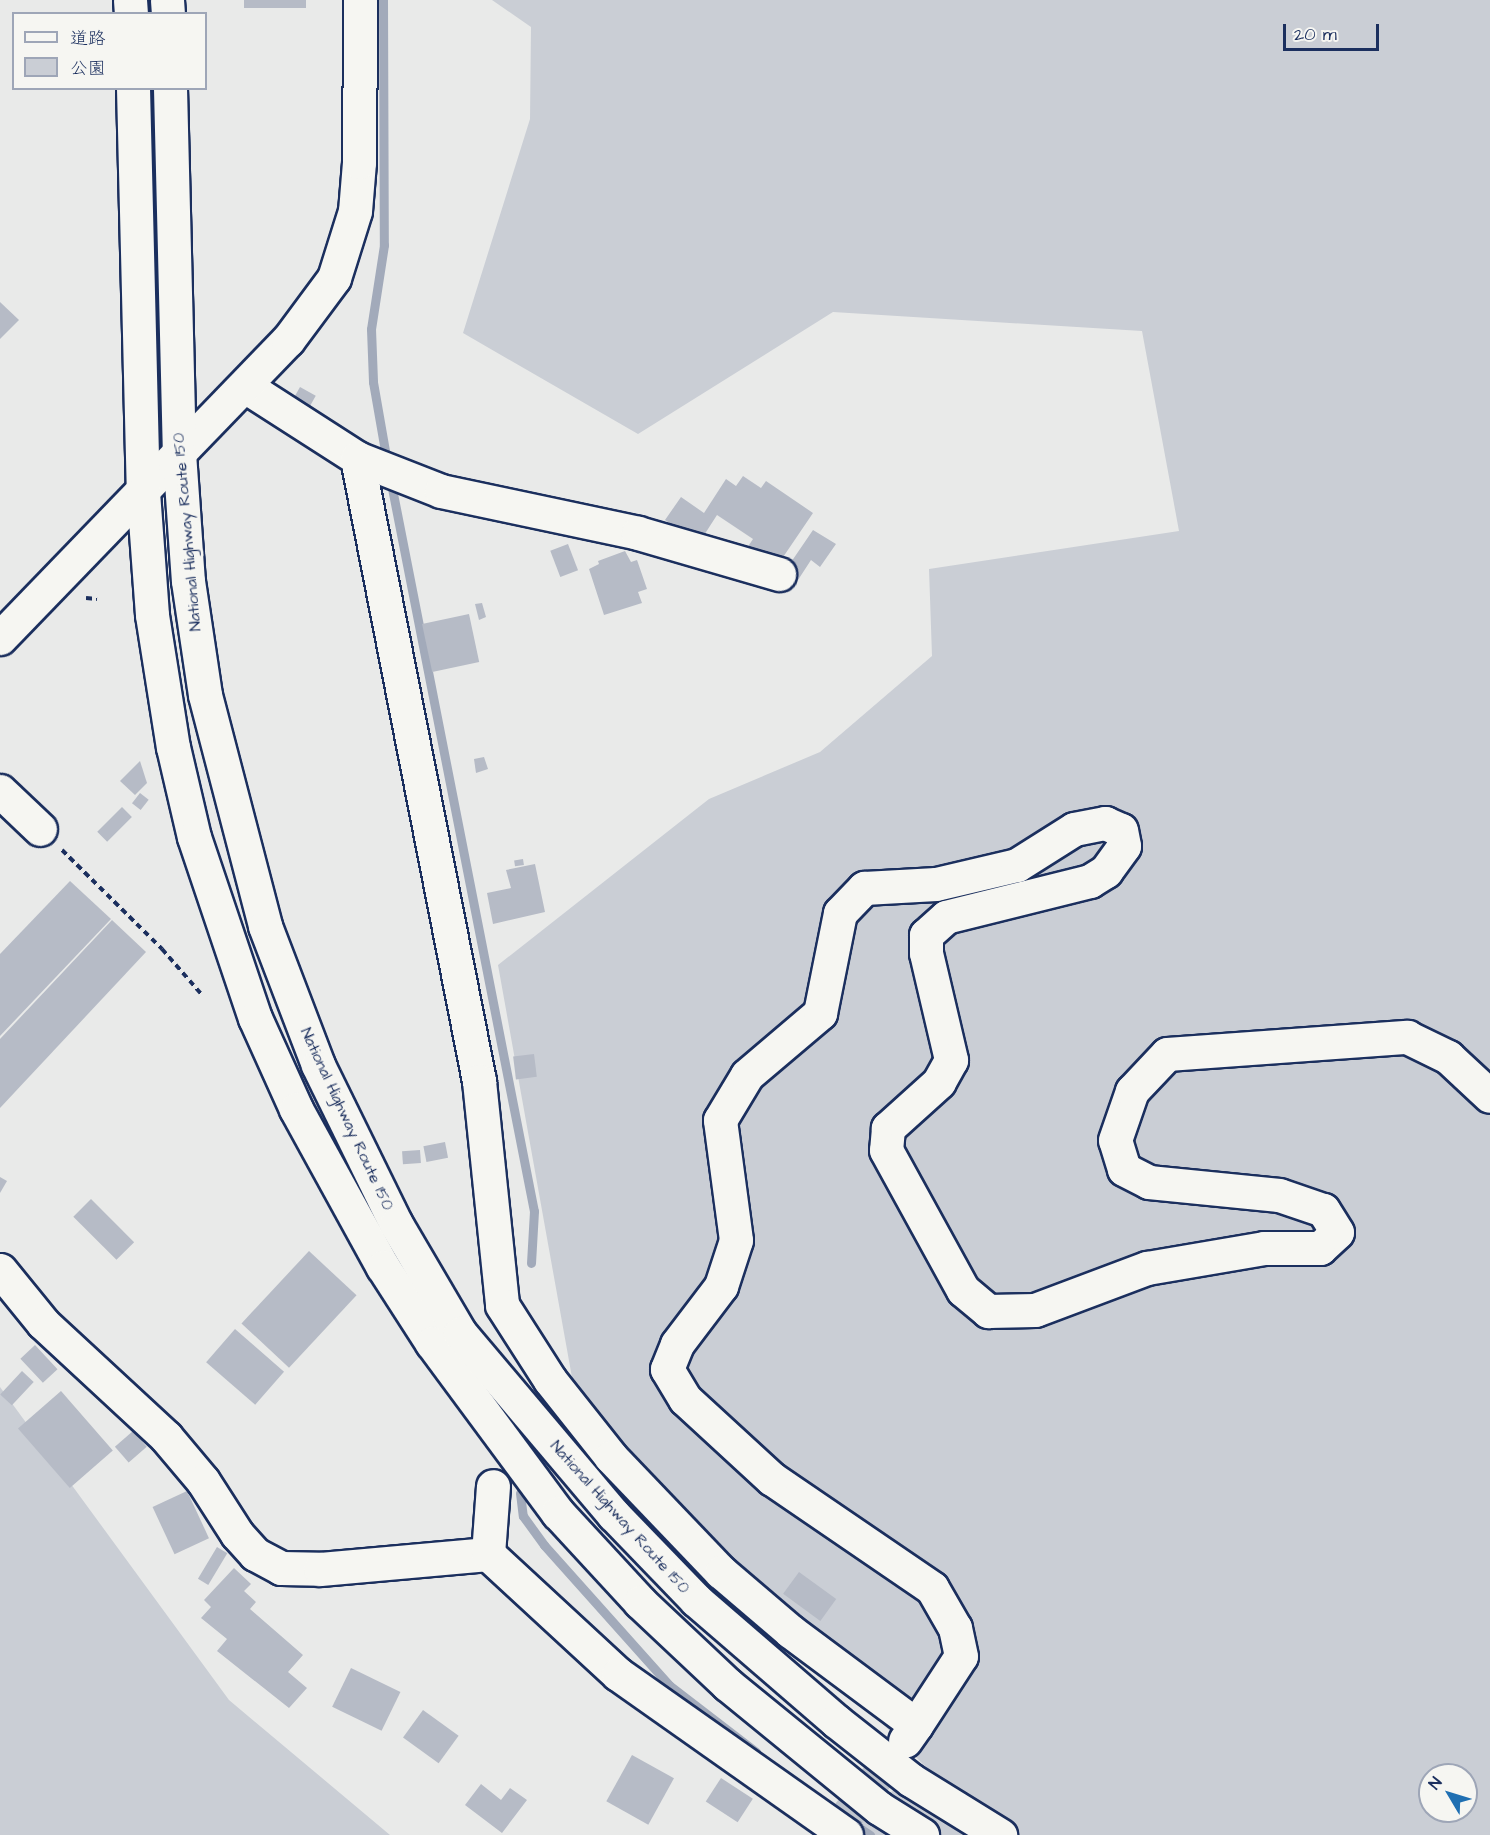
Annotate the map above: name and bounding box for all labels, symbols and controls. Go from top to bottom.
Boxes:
legend [12,12,207,90]
scale bar [1286,12,1382,50]
text: 20 m [1294,22,1337,47]
text: 道路 [70,26,106,51]
text: 公園 [70,56,106,81]
street label: National Highway Route 150 [169,432,205,632]
street label: National Highway Route 150 [296,1025,398,1213]
street label: National Highway Route 150 [546,1437,694,1597]
north arrow [1418,1763,1478,1823]
text: N [1424,1772,1447,1794]

